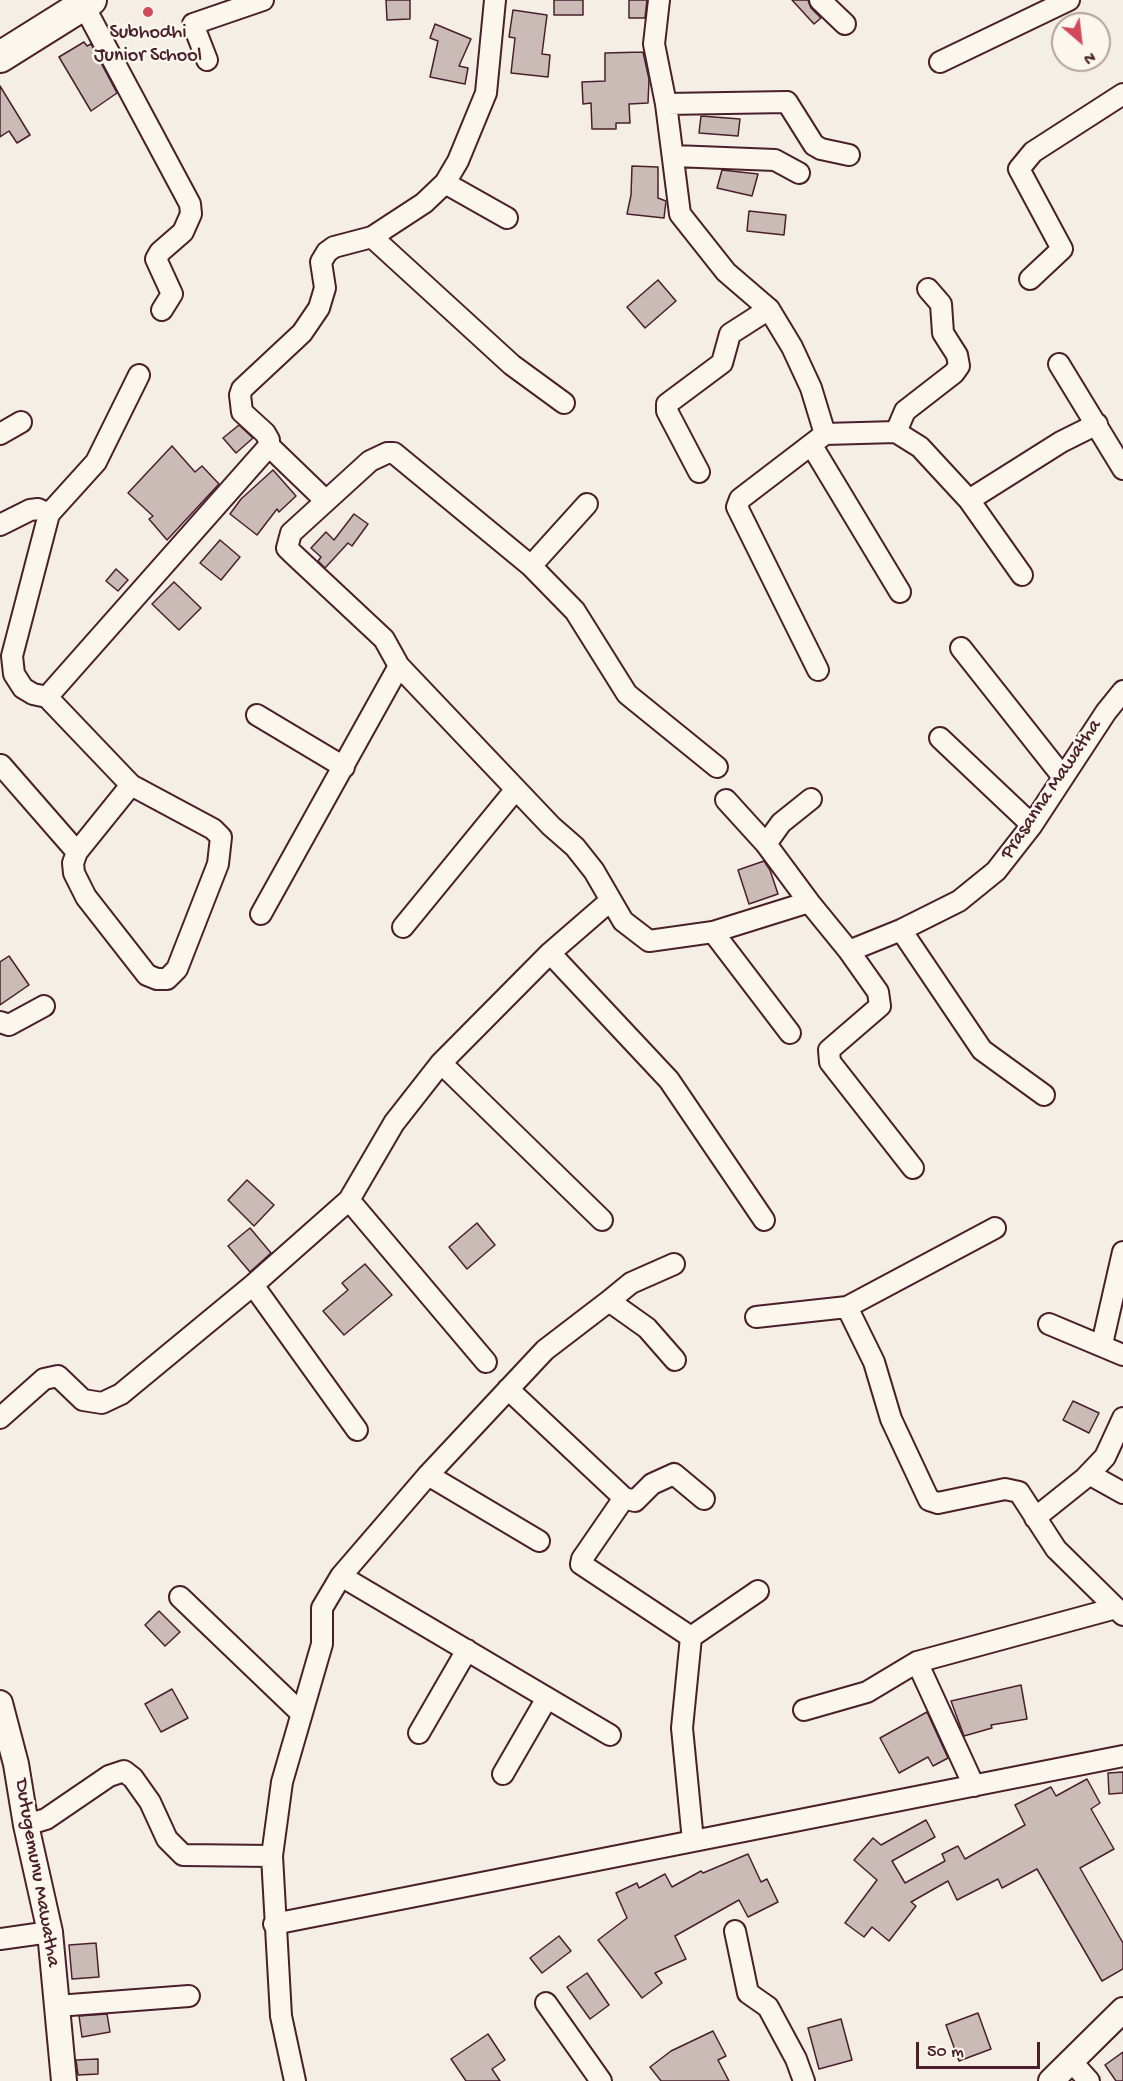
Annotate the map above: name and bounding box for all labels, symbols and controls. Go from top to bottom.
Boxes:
marker: Subhodhi Junior School [141,5,155,19]
north arrow [1051,12,1111,72]
place label: Subhodhi Junior School [94,22,202,69]
text: N [1080,46,1098,67]
street label: Prasanna Mawatha [996,715,1108,865]
street label: Dutugemunu Mawatha [8,1777,64,1969]
scale bar [919,2030,1044,2068]
text: 50 m [927,2042,964,2063]

